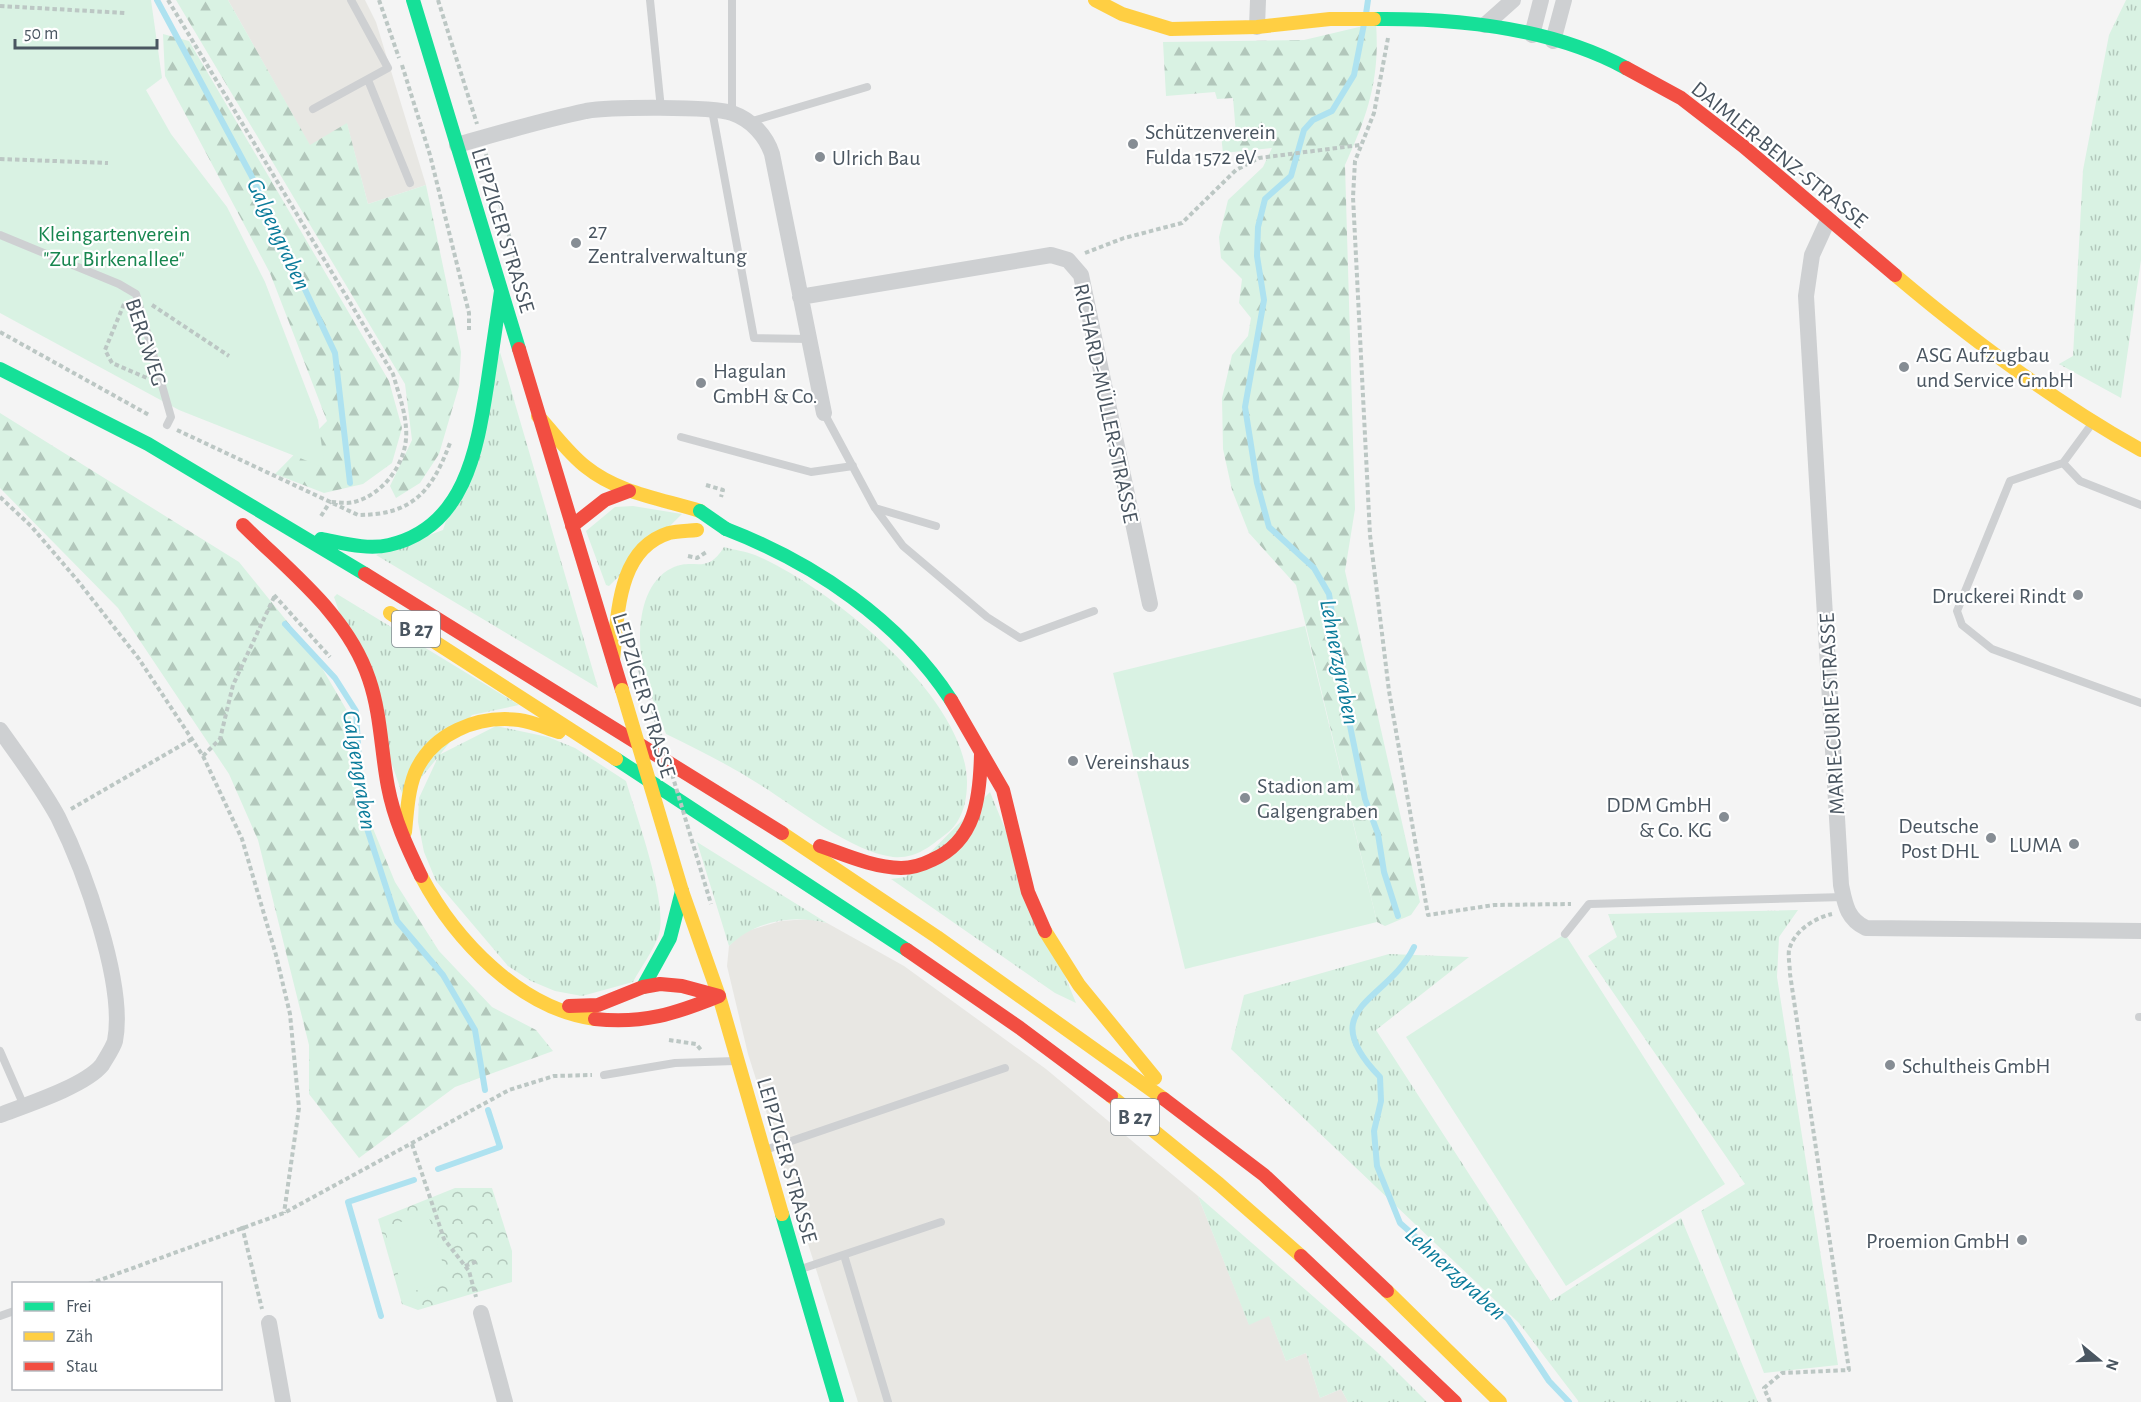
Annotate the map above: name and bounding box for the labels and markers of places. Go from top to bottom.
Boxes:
place label: Schützenverein Fulda 1572 eV [1145,121,1276,168]
marker: Schützenverein Fulda 1572 eV [1126,137,1140,151]
place label: Ulrich Bau [832,147,920,169]
marker: Ulrich Bau [813,150,827,164]
place label: 27 Zentralverwaltung [588,220,747,267]
marker: 27 Zentralverwaltung [569,236,583,250]
place label: ASG Aufzugbau und Service GmbH [1916,344,2074,391]
place label: Hagulan GmbH & Co. [713,360,818,407]
marker: ASG Aufzugbau und Service GmbH [1897,360,1911,374]
marker: Hagulan GmbH & Co. [694,376,708,390]
place label: Druckerei Rindt [1932,585,2066,607]
marker: Druckerei Rindt [2071,588,2085,602]
place label: Vereinshaus [1085,751,1190,773]
marker: Vereinshaus [1066,754,1080,768]
place label: Stadion am Galgengraben [1257,775,1378,822]
marker: Stadion am Galgengraben [1238,791,1252,805]
place label: DDM GmbH & Co. KG [1606,794,1712,841]
marker: DDM GmbH & Co. KG [1717,810,1731,824]
place label: Deutsche Post DHL [1898,815,1980,862]
marker: Deutsche Post DHL [1984,831,1998,845]
place label: LUMA [2009,834,2062,856]
marker: LUMA [2067,837,2081,851]
place label: Schultheis GmbH [1902,1055,2050,1077]
marker: Schultheis GmbH [1883,1058,1897,1072]
place label: Proemion GmbH [1866,1230,2010,1252]
marker: Proemion GmbH [2015,1233,2029,1247]

